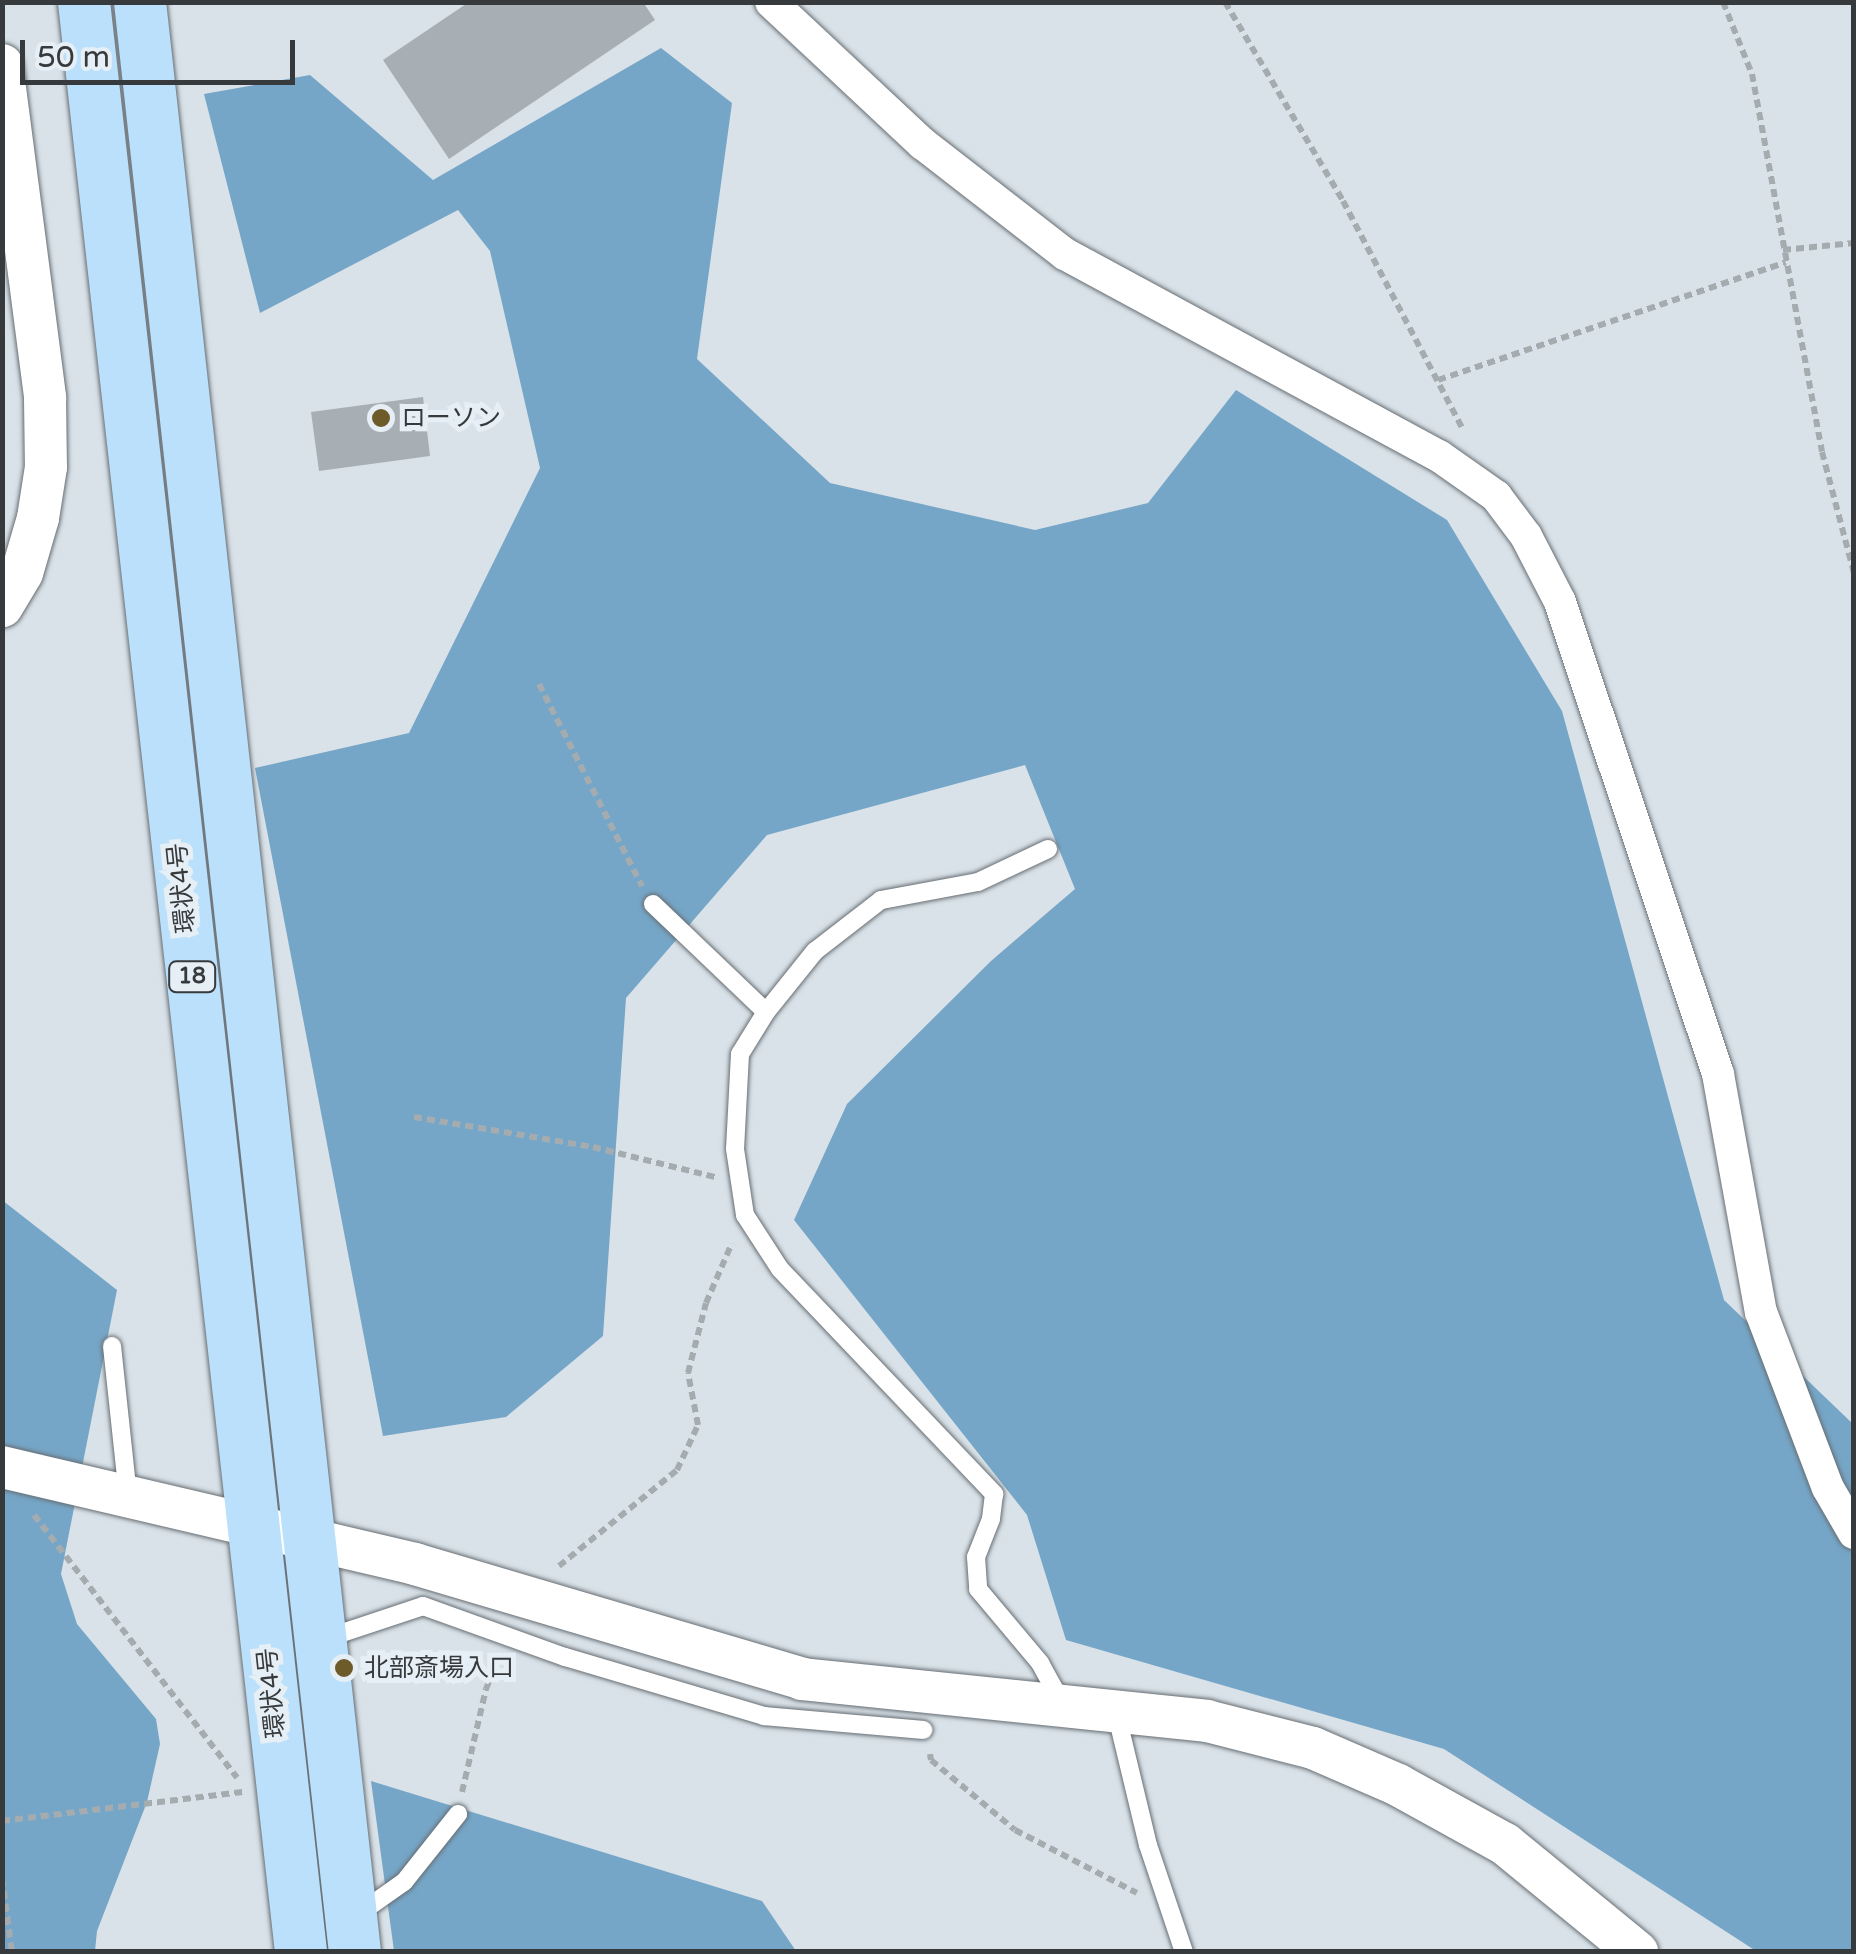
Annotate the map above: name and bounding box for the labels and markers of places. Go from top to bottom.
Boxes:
place label: ローソン [401,403,501,433]
marker: ローソン [370,407,392,429]
place label: 北部斎場入口 [364,1653,514,1683]
marker: 北部斎場入口 [333,1657,355,1679]

